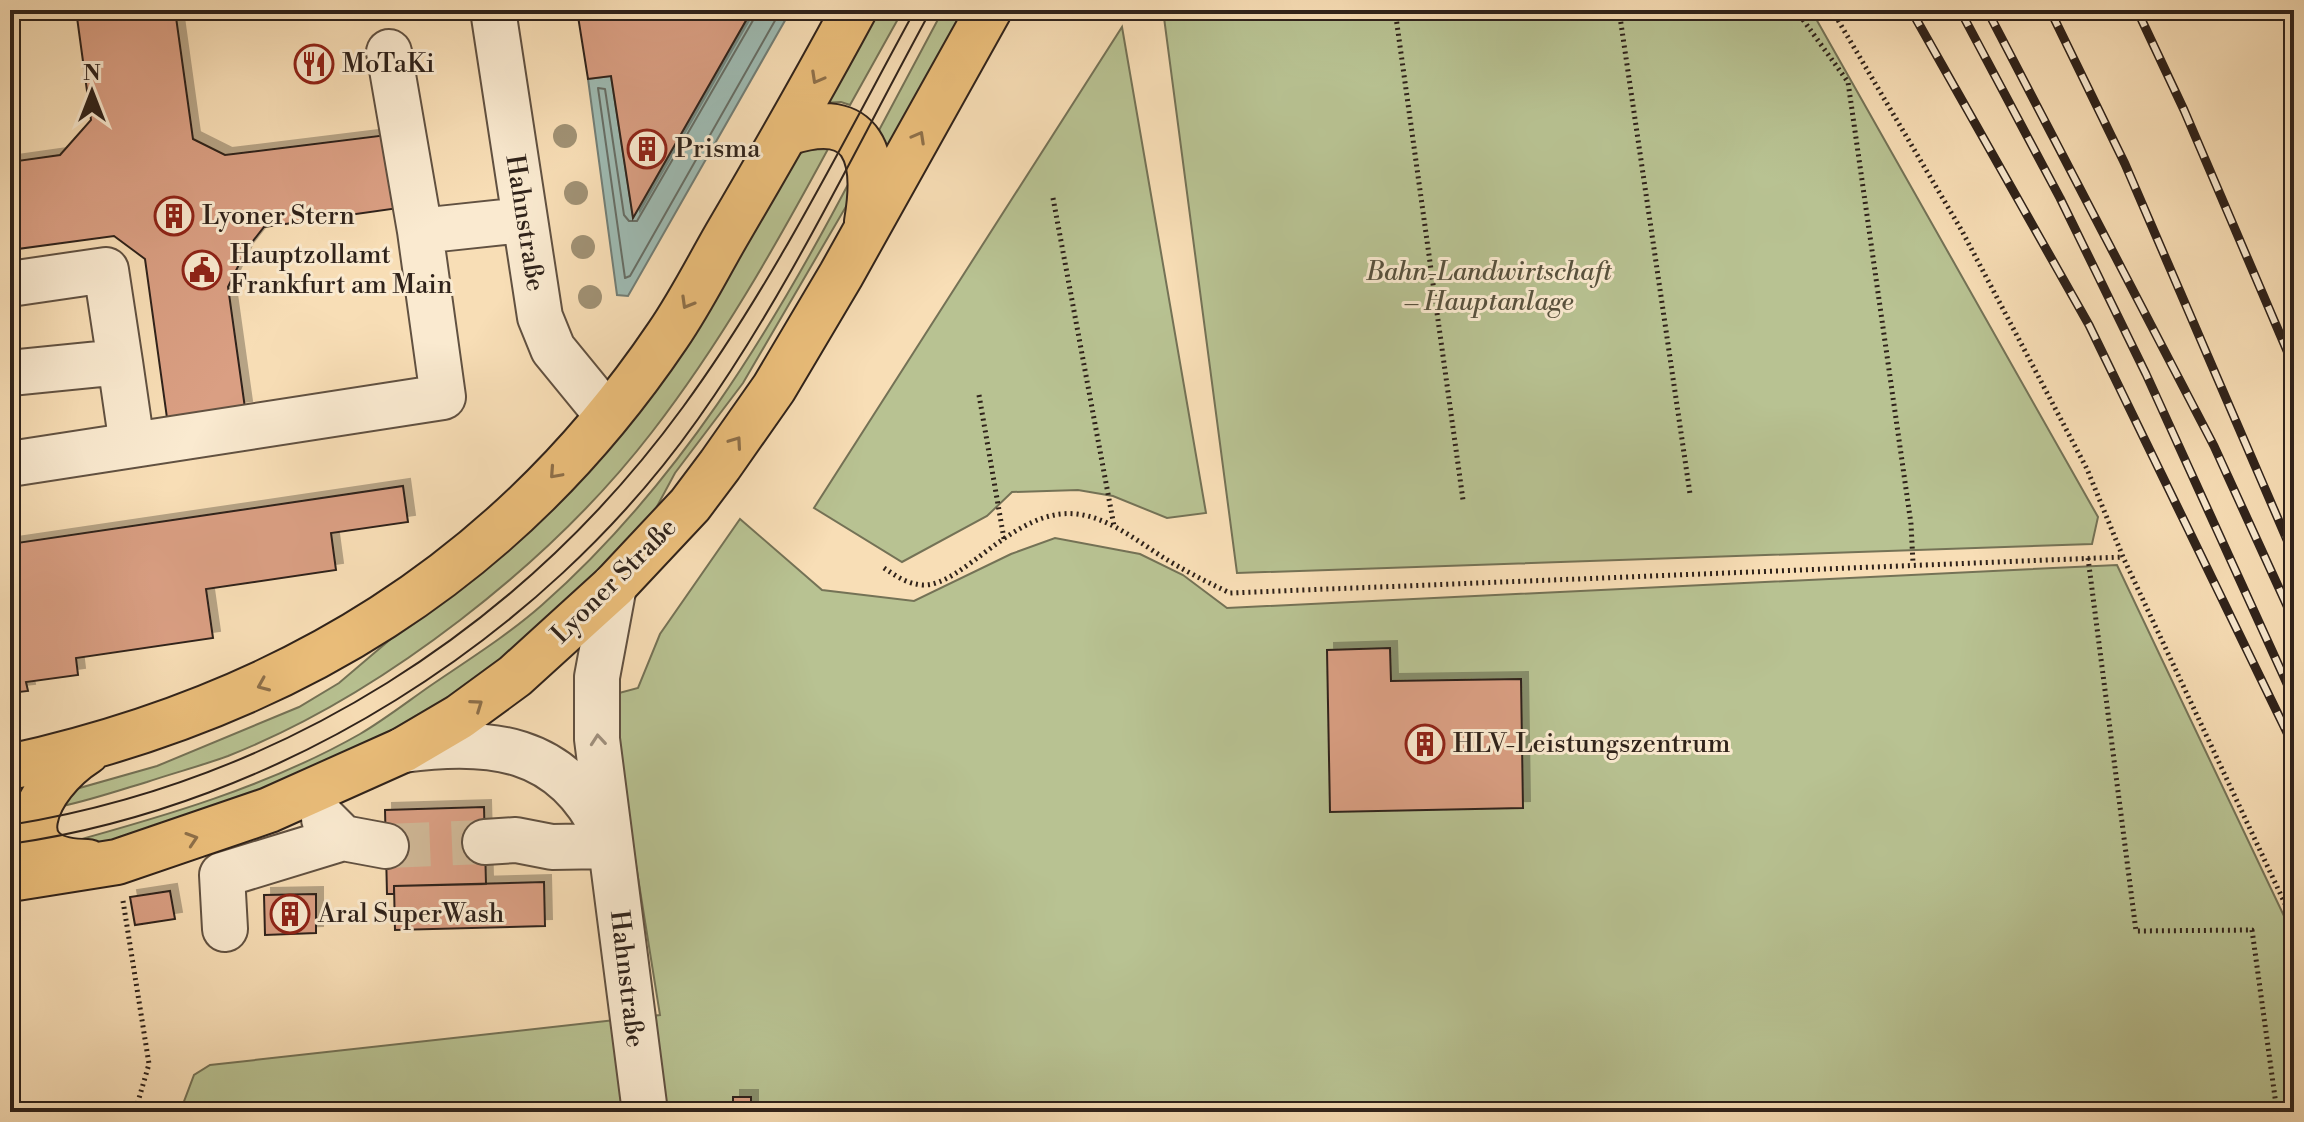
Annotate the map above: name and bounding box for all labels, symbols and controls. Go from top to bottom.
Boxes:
restaurant icon: MoTaKi [293,43,335,85]
place label: MoTaKi [342,48,434,80]
north arrow [52,52,132,132]
text: N [83,60,101,87]
one-way arrow [811,70,826,85]
building icon: Prisma [626,128,668,170]
one-way arrow [910,131,925,145]
place label: Prisma [675,133,761,165]
street label: Hahnstraße [498,152,552,294]
building icon: Lyoner Stern [153,195,195,237]
place label: Lyoner Stern [202,200,355,232]
place label: Hauptzollamt Frankfurt am Main [230,239,452,301]
public building icon: Hauptzollamt Frankfurt am Main [181,249,223,291]
park label: Bahn-Landwirtschaft – Hauptanlage [1365,256,1612,318]
one-way arrow [681,295,697,309]
one-way arrow [726,436,741,450]
one-way arrow [550,464,564,478]
street label: Lyoner Straße [544,511,684,651]
one-way arrow [257,676,271,692]
one-way arrow [468,700,482,714]
building icon: HLV-Leistungszentrum [1404,723,1446,765]
place label: HLV-Leistungszentrum [1453,728,1730,760]
one-way arrow [590,733,607,746]
one-way arrow [184,832,198,848]
building icon: Aral SuperWash [269,893,311,935]
place label: Aral SuperWash [317,898,504,930]
street label: Hahnstraße [603,909,651,1049]

